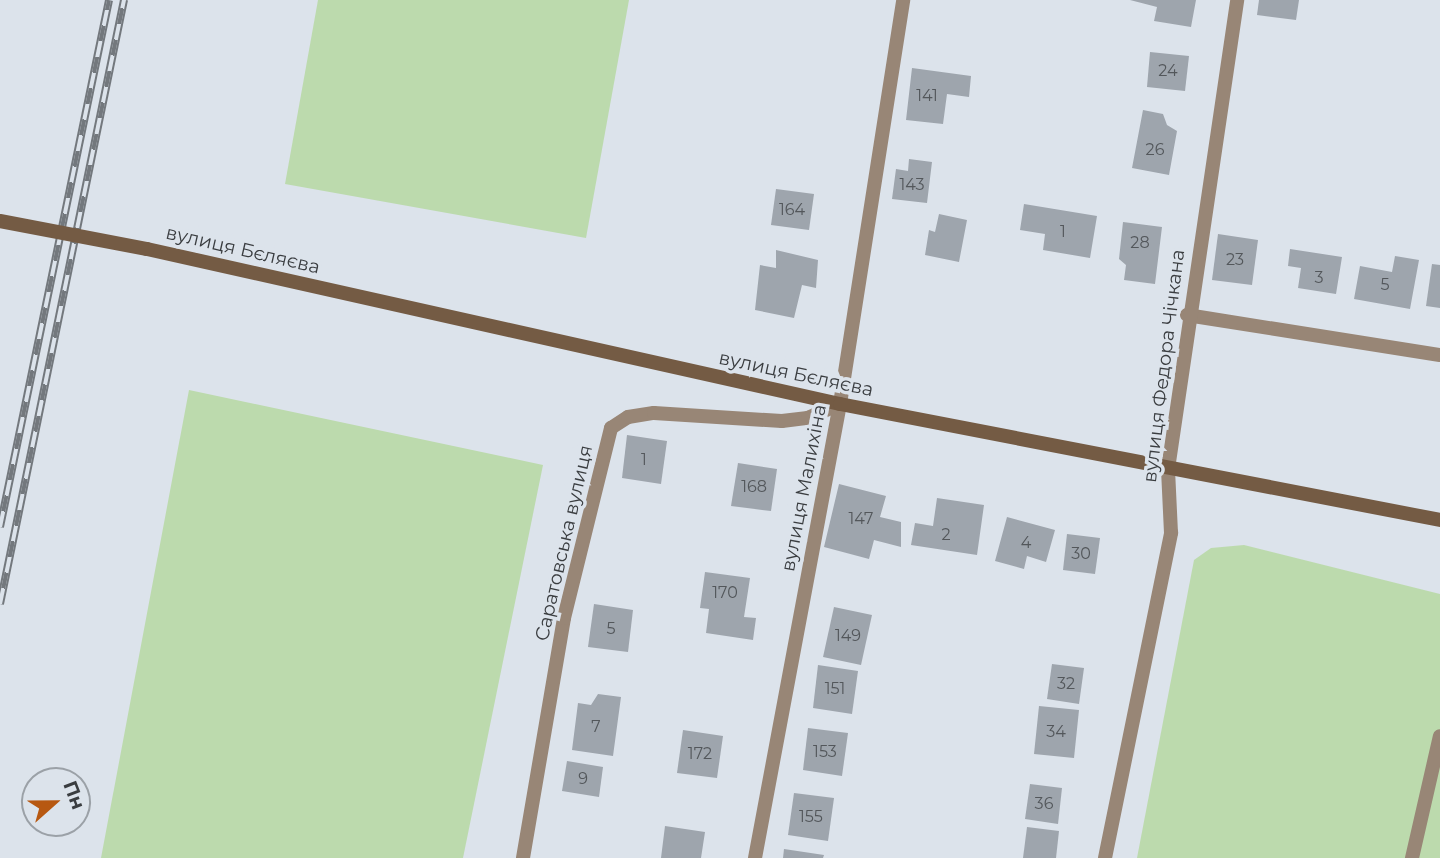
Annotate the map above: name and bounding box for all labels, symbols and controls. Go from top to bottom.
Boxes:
house number: 24 [1158,61,1178,81]
house number: 141 [916,86,938,106]
house number: 26 [1146,140,1164,160]
house number: 143 [899,175,925,195]
house number: 164 [779,200,805,220]
street label: вулиця Бєляєва [164,221,322,279]
house number: 1 [1060,222,1066,242]
house number: 28 [1130,233,1150,253]
street label: вулиця Федора Чічкана [1138,248,1190,484]
house number: 23 [1226,250,1244,270]
house number: 3 [1314,268,1324,288]
house number: 5 [1380,275,1390,295]
street label: вулиця Бєляєва [717,346,875,402]
street label: вулиця Малихіна [777,402,831,574]
street label: Саратовська вулиця [530,443,598,643]
house number: 1 [641,450,647,470]
house number: 168 [741,477,767,497]
house number: 147 [849,509,873,529]
house number: 2 [941,525,951,545]
house number: 4 [1021,533,1031,553]
house number: 30 [1071,544,1091,564]
house number: 170 [712,583,738,603]
house number: 5 [606,619,616,639]
house number: 149 [835,626,861,646]
house number: 32 [1057,674,1075,694]
house number: 151 [825,679,845,699]
house number: 7 [591,717,601,737]
house number: 34 [1046,722,1066,742]
house number: 153 [813,742,837,762]
house number: 172 [688,744,712,764]
north arrow [21,767,91,837]
house number: 9 [578,769,588,789]
text: Пн [58,778,90,812]
house number: 36 [1035,794,1053,814]
house number: 155 [799,807,823,827]

